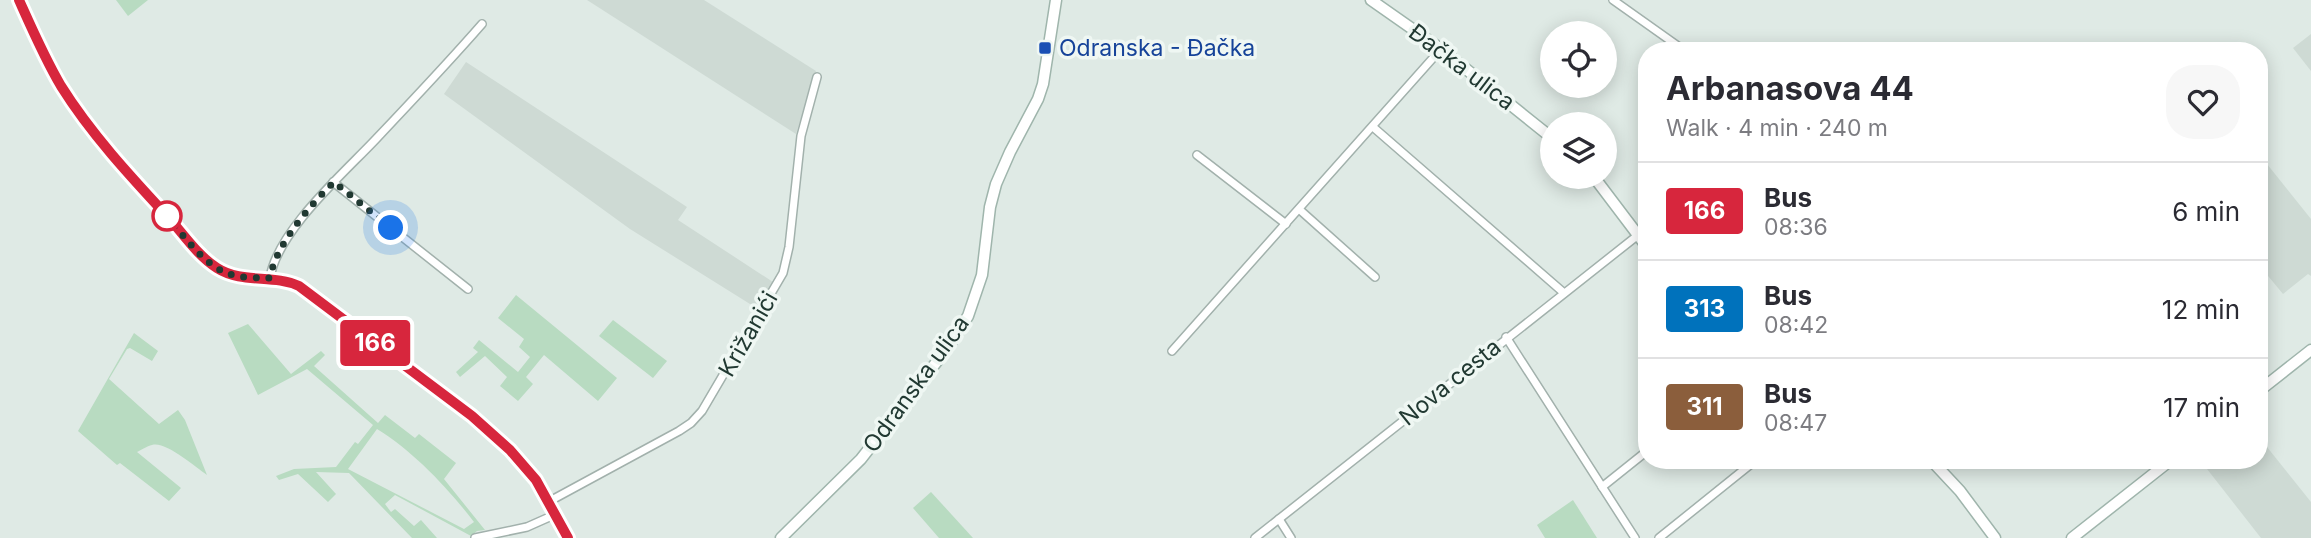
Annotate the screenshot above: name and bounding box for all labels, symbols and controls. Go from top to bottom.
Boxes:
street label: Đačka ulica [1403,18,1521,116]
map controls [1540,21,1617,189]
button: locate [1540,21,1617,98]
place label: Odranska - Đačka [1059,34,1255,62]
marker: Odranska - Đačka [1037,40,1053,56]
button: heart [2166,65,2240,139]
text: Arbanasova 44 [1666,68,1914,108]
button: layers [1540,112,1617,189]
text: Walk · 4 min · 240 m [1666,114,1888,142]
text: Bus [1764,182,1812,213]
text: 166 [1684,196,1725,225]
text: 6 min [2172,196,2240,227]
unlabelled marker [152,201,182,231]
your location [373,210,408,245]
text: 08:36 [1764,213,1828,241]
text: Bus [1764,280,1812,311]
street label: Križanići [712,286,784,382]
text: 313 [1684,294,1725,323]
text: 12 min [2162,294,2240,325]
street label: Odranska ulica [857,310,975,458]
text: 08:42 [1764,311,1828,339]
line badge: 166 [335,320,415,366]
text: 166 [354,328,396,357]
street label: Nova cesta [1394,333,1506,431]
text: Bus [1764,378,1812,409]
text: 311 [1686,392,1723,421]
text: 17 min [2163,392,2240,423]
text: 08:47 [1764,409,1827,437]

